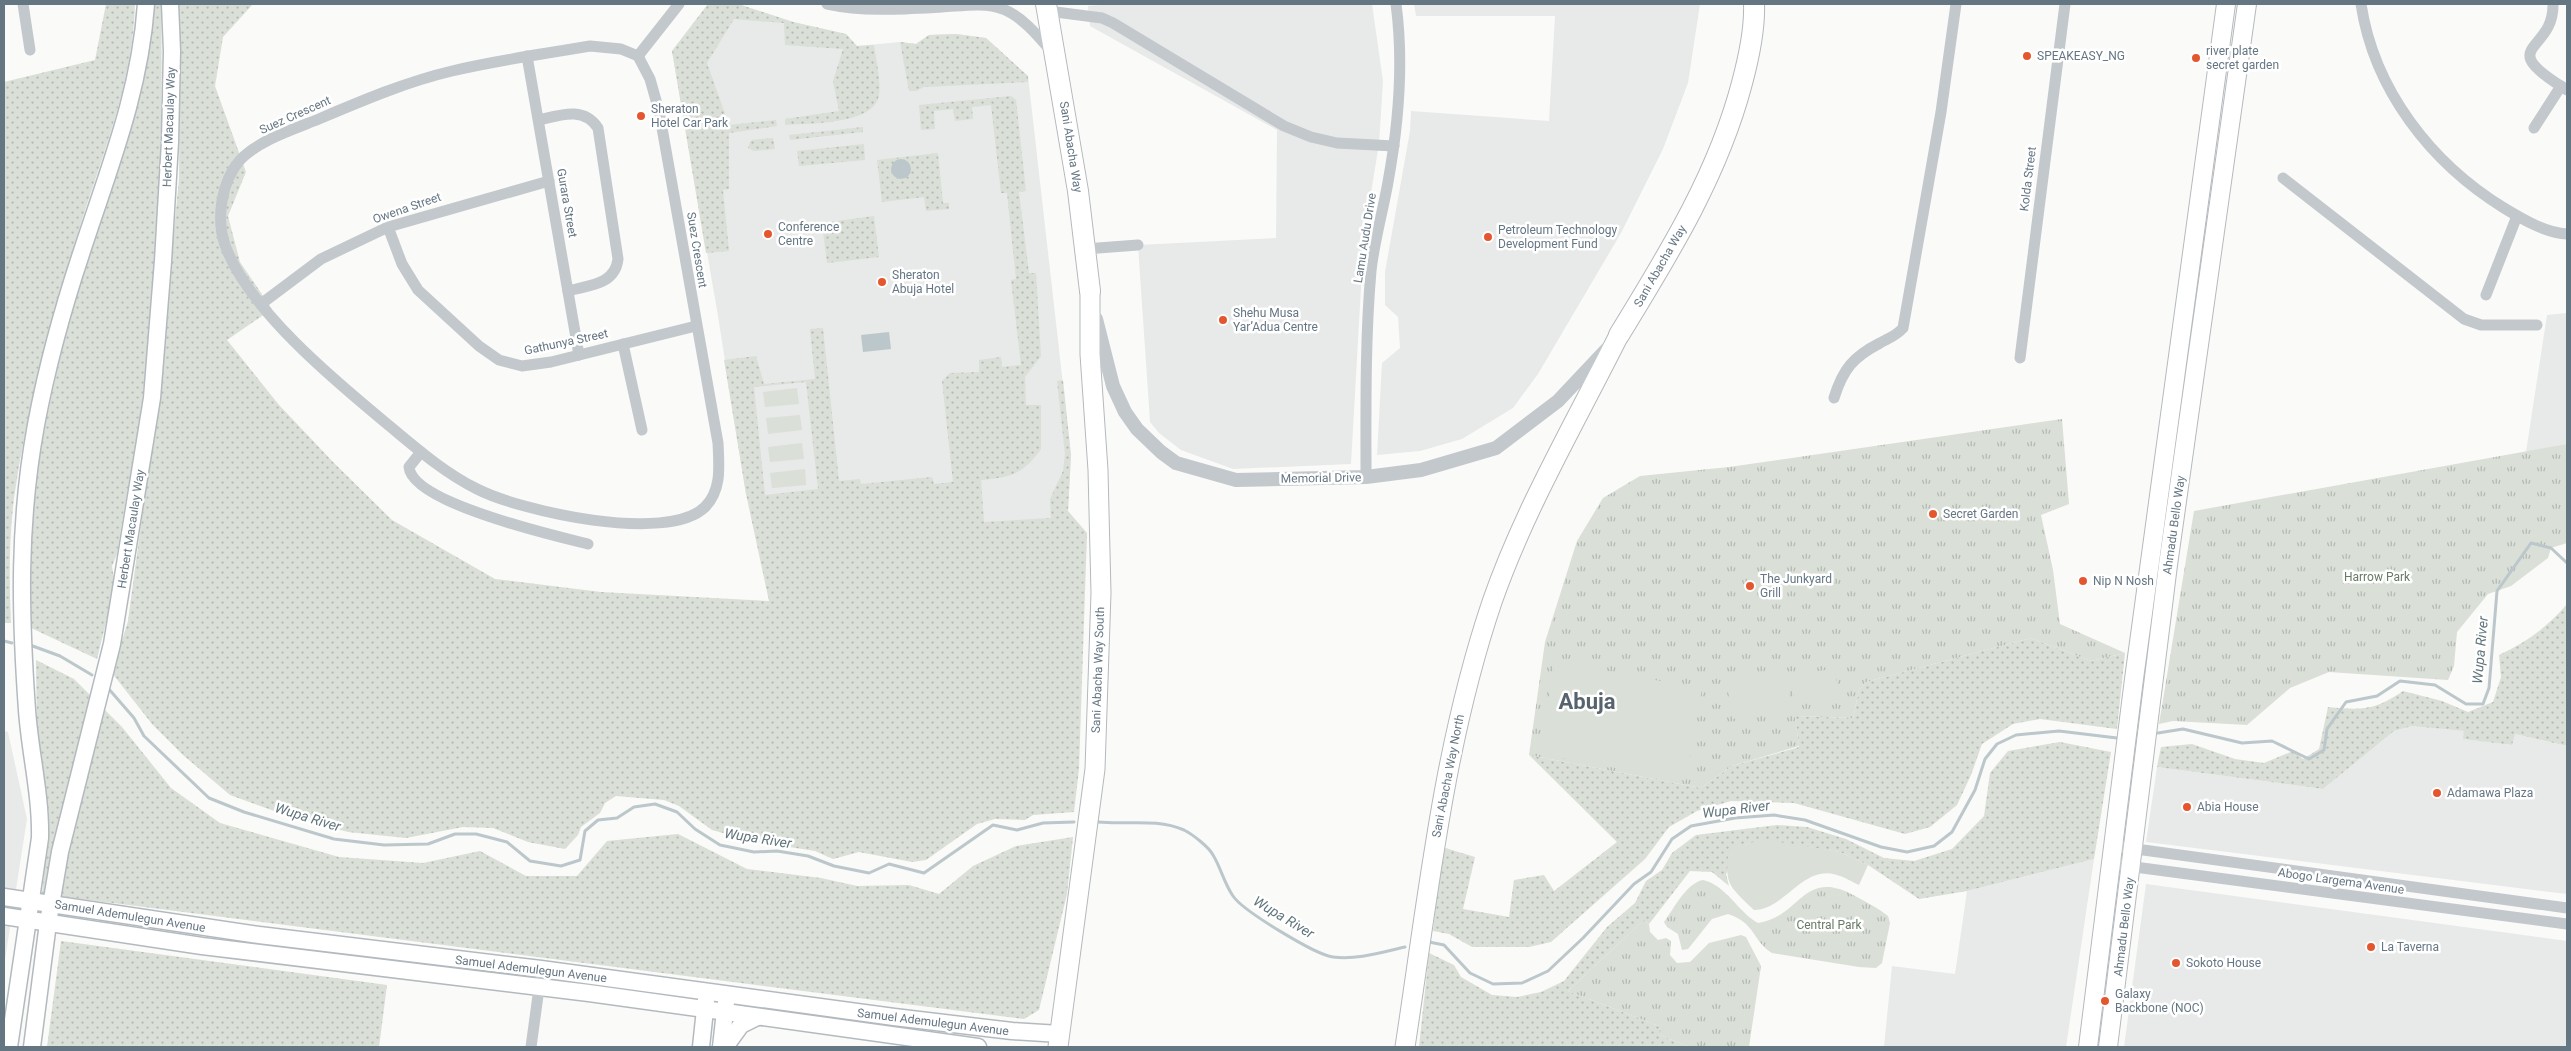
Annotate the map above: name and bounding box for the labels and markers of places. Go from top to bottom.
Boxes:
place label: river plate secret garden [2206,44,2279,72]
place label: SPEAKEASY_NG [2037,49,2125,63]
marker: SPEAKEASY_NG [2021,50,2033,62]
marker: river plate secret garden [2190,52,2202,64]
place label: Sheraton Hotel Car Park [651,102,729,130]
marker: Sheraton Hotel Car Park [635,110,647,122]
place label: Conference Centre [778,220,839,248]
place label: Petroleum Technology Development Fund [1498,223,1618,251]
marker: Conference Centre [762,228,774,240]
marker: Petroleum Technology Development Fund [1482,231,1494,243]
place label: Sheraton Abuja Hotel [892,268,954,296]
marker: Sheraton Abuja Hotel [876,276,888,288]
place label: Shehu Musa Yar’Adua Centre [1233,306,1318,334]
marker: Shehu Musa Yar’Adua Centre [1217,314,1229,326]
place label: Secret Garden [1943,507,2018,521]
marker: Secret Garden [1927,508,1939,520]
place label: The Junkyard Grill [1760,572,1832,600]
place label: Nip N Nosh [2093,574,2154,588]
marker: Nip N Nosh [2077,575,2089,587]
marker: The Junkyard Grill [1744,580,1756,592]
place label: Adamawa Plaza [2447,786,2533,800]
marker: Adamawa Plaza [2431,787,2443,799]
place label: Abia House [2197,800,2259,814]
marker: Abia House [2181,801,2193,813]
place label: La Taverna [2381,940,2439,954]
marker: La Taverna [2365,941,2377,953]
place label: Sokoto House [2186,956,2261,970]
marker: Sokoto House [2170,957,2182,969]
place label: Galaxy Backbone (NOC) [2115,987,2204,1015]
marker: Galaxy Backbone (NOC) [2099,995,2111,1007]

